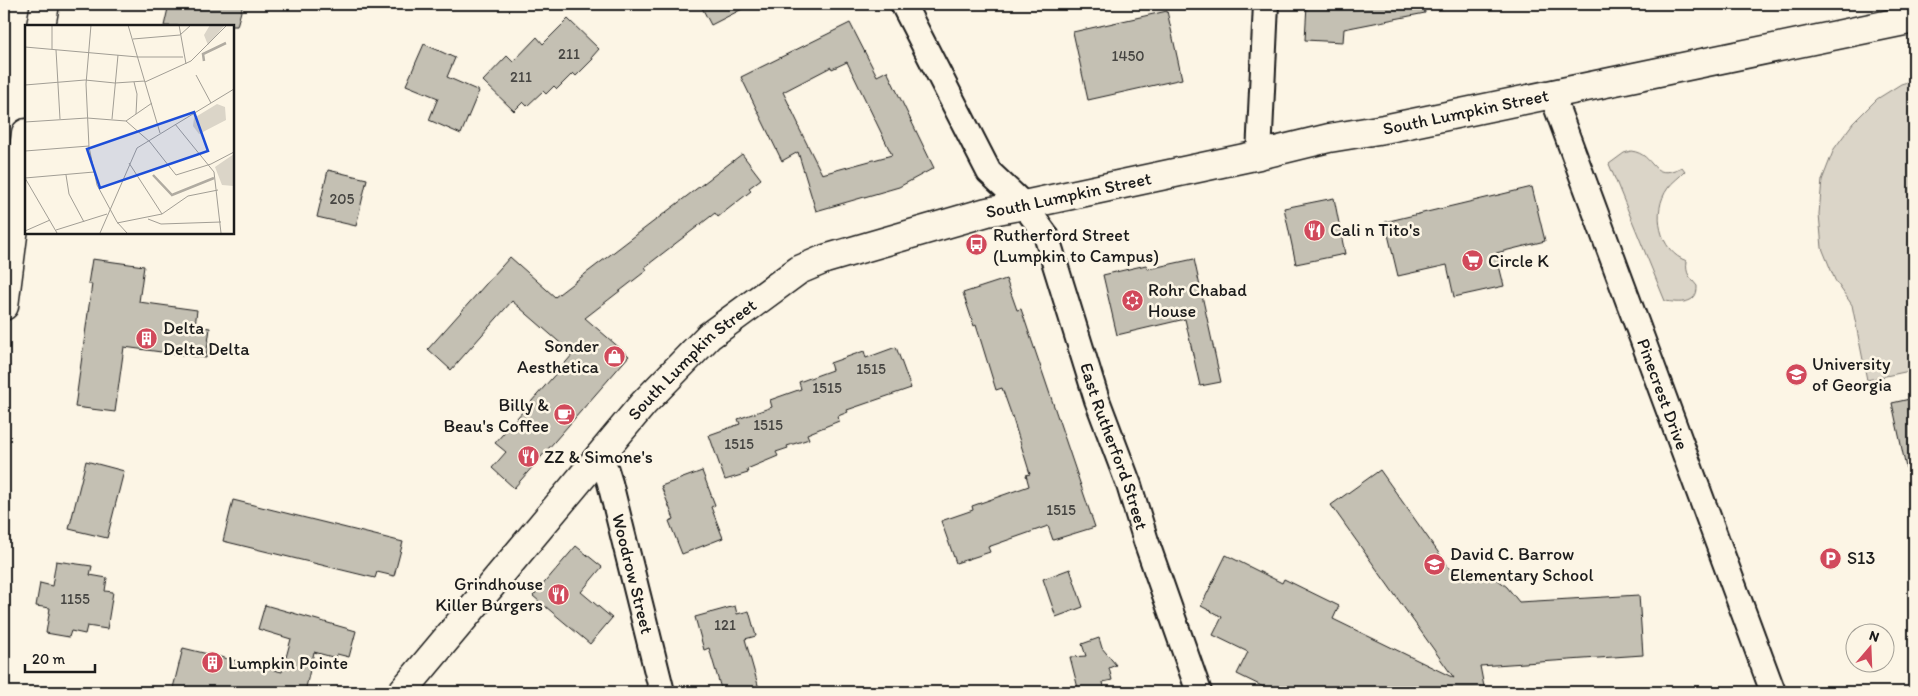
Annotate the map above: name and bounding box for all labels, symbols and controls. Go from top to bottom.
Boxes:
inset map [25,25,234,234]
house number: 211 [558,45,580,63]
house number: 1450 [1111,47,1145,65]
house number: 211 [510,68,532,86]
street label: South Lumpkin Street [1381,84,1551,140]
street label: South Lumpkin Street [984,167,1154,223]
house number: 205 [329,190,355,208]
restaurant icon: Cali n Tito's [1302,218,1326,242]
place label: Cali n Tito's [1330,219,1420,241]
place label: Rutherford Street (Lumpkin to Campus) [993,224,1159,267]
bus stop icon: Rutherford Street (Lumpkin to Campus) [965,233,989,257]
supermarket icon: Circle K [1460,249,1484,273]
place label: Circle K [1488,250,1549,272]
place label: Rohr Chabad House [1148,279,1247,322]
synagogue icon: Rohr Chabad House [1120,288,1144,312]
street label: South Lumpkin Street [623,294,761,425]
place label: Delta Delta Delta [163,317,250,360]
building icon: Delta Delta Delta [135,326,159,350]
place label: Sonder Aesthetica [517,335,600,378]
street label: Pinecrest Drive [1632,335,1693,453]
shop icon: Sonder Aesthetica [603,344,627,368]
place label: University of Georgia [1812,353,1892,396]
house number: 1515 [856,360,886,378]
street label: East Rutherford Street [1075,360,1153,533]
school or university icon: University of Georgia [1784,362,1808,386]
house number: 1515 [812,379,842,397]
place label: Billy & Beau's Coffee [443,394,549,437]
cafe icon: Billy & Beau's Coffee [553,403,577,427]
house number: 1515 [753,416,783,434]
house number: 1515 [724,435,754,453]
restaurant icon: ZZ & Simone's [516,445,540,469]
place label: ZZ & Simone's [544,446,653,468]
house number: 1515 [1046,501,1076,519]
street label: Woodrow Street [607,512,658,636]
place label: David C. Barrow Elementary School [1450,543,1594,586]
parking icon: S13 [1819,546,1843,570]
place label: S13 [1847,547,1875,569]
school or university icon: David C. Barrow Elementary School [1422,552,1446,576]
place label: Grindhouse Killer Burgers [435,573,543,616]
restaurant icon: Grindhouse Killer Burgers [547,582,571,606]
house number: 1155 [60,590,90,608]
house number: 121 [714,616,736,634]
north arrow [1846,624,1896,674]
text: N [1867,627,1881,646]
scale bar [25,641,95,673]
text: 20 m [32,650,66,668]
building icon: Lumpkin Pointe [200,651,224,675]
place label: Lumpkin Pointe [228,652,348,674]

